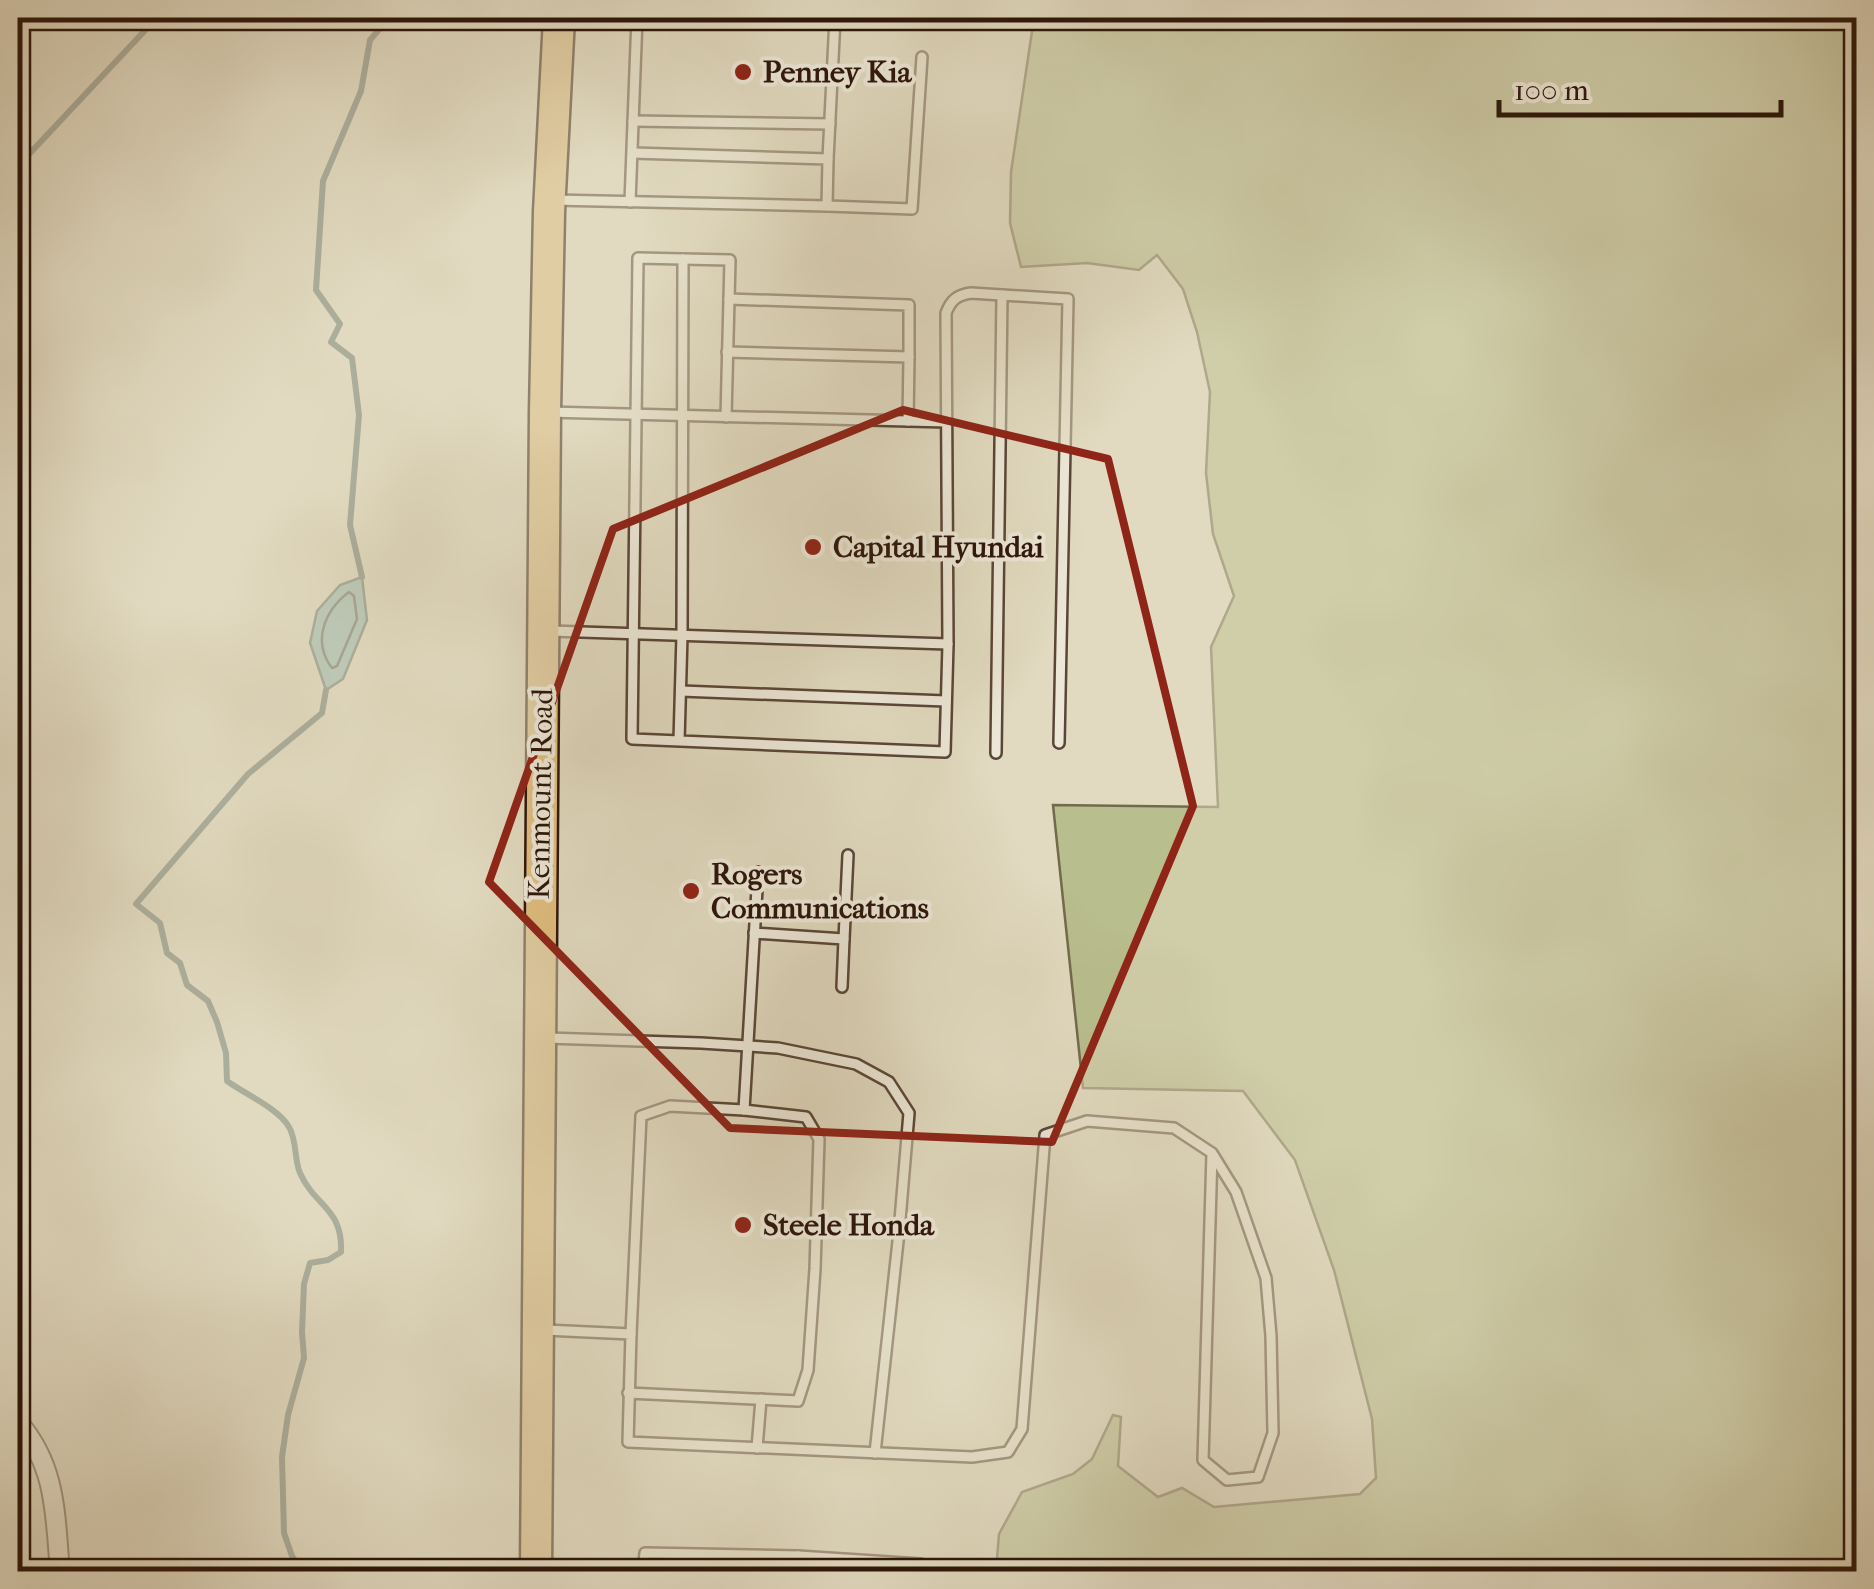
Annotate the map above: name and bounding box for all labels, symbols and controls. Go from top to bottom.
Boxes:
place label: Penney Kia [763,55,912,90]
scale bar [1499,55,1782,117]
marker: Penney Kia [732,61,754,83]
text: 100 m [1514,73,1589,108]
place label: Capital Hyundai [833,530,1044,565]
marker: Capital Hyundai [802,536,824,558]
street label: Kenmount Road [522,687,560,900]
place label: Rogers Communications [711,857,929,926]
marker: Rogers Communications [680,880,702,902]
place label: Steele Honda [763,1208,935,1243]
marker: Steele Honda [732,1214,754,1236]

